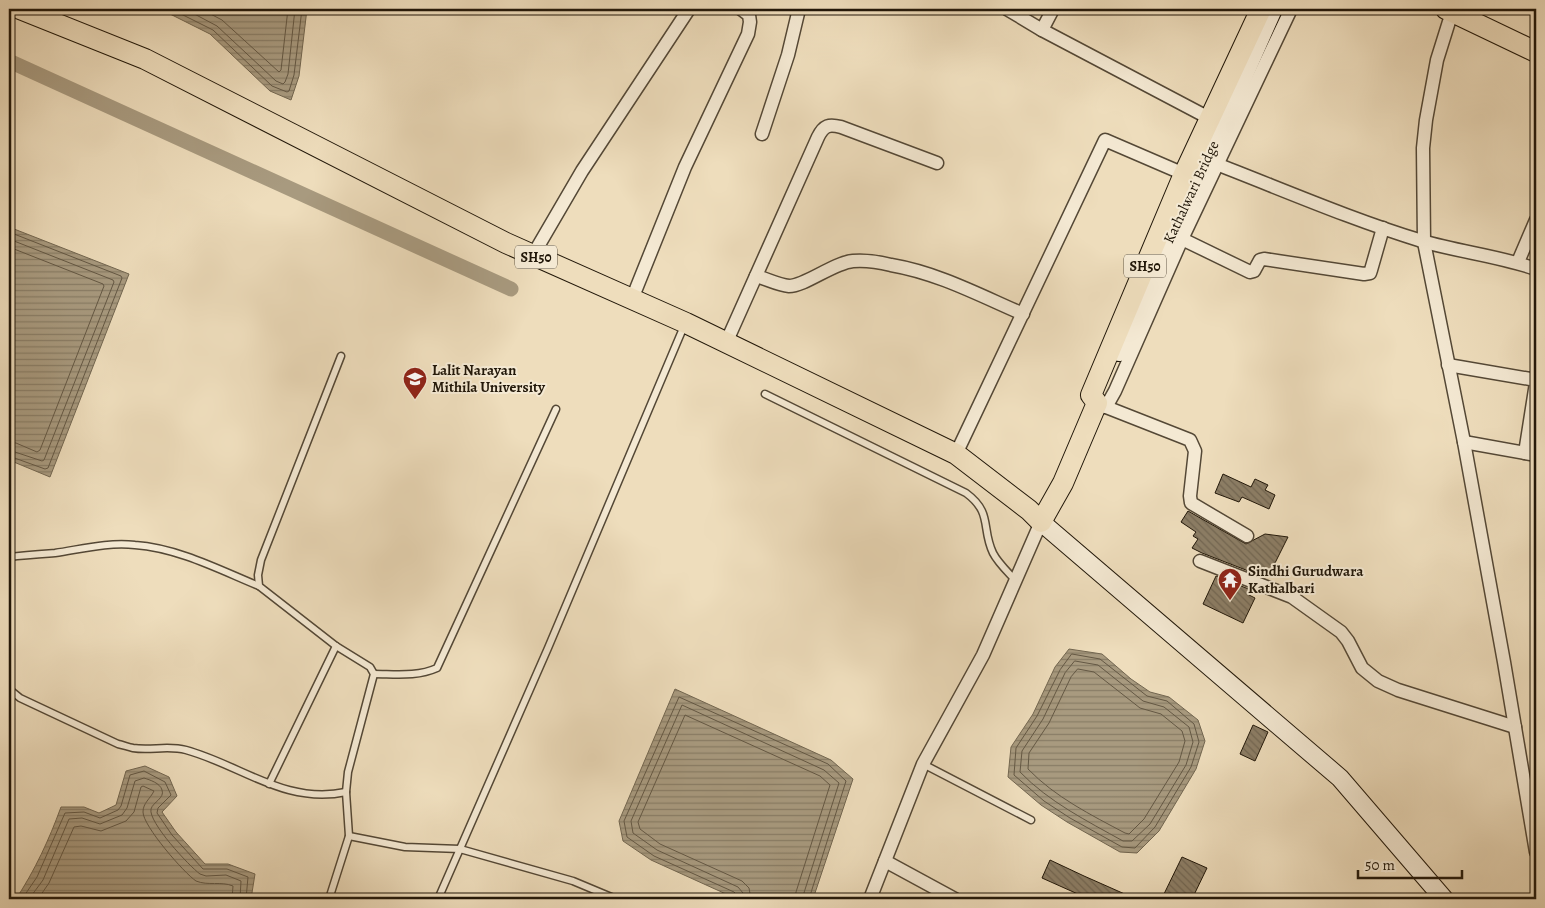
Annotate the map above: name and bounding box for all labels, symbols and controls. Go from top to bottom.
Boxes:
street label: Kathalwari Bridge [1158,137,1224,247]
road number: SH50 [515,246,557,268]
road number: SH50 [1124,255,1166,278]
place label: Lalit Narayan Mithila University [432,360,546,397]
school or university icon: Lalit Narayan Mithila University [402,366,428,400]
place label: Sindhi Gurudwara Kathalbari [1248,561,1364,598]
temple icon: Sindhi Gurudwara Kathalbari [1217,567,1243,601]
scale bar [1358,848,1461,880]
text: 50 m [1365,855,1395,875]

